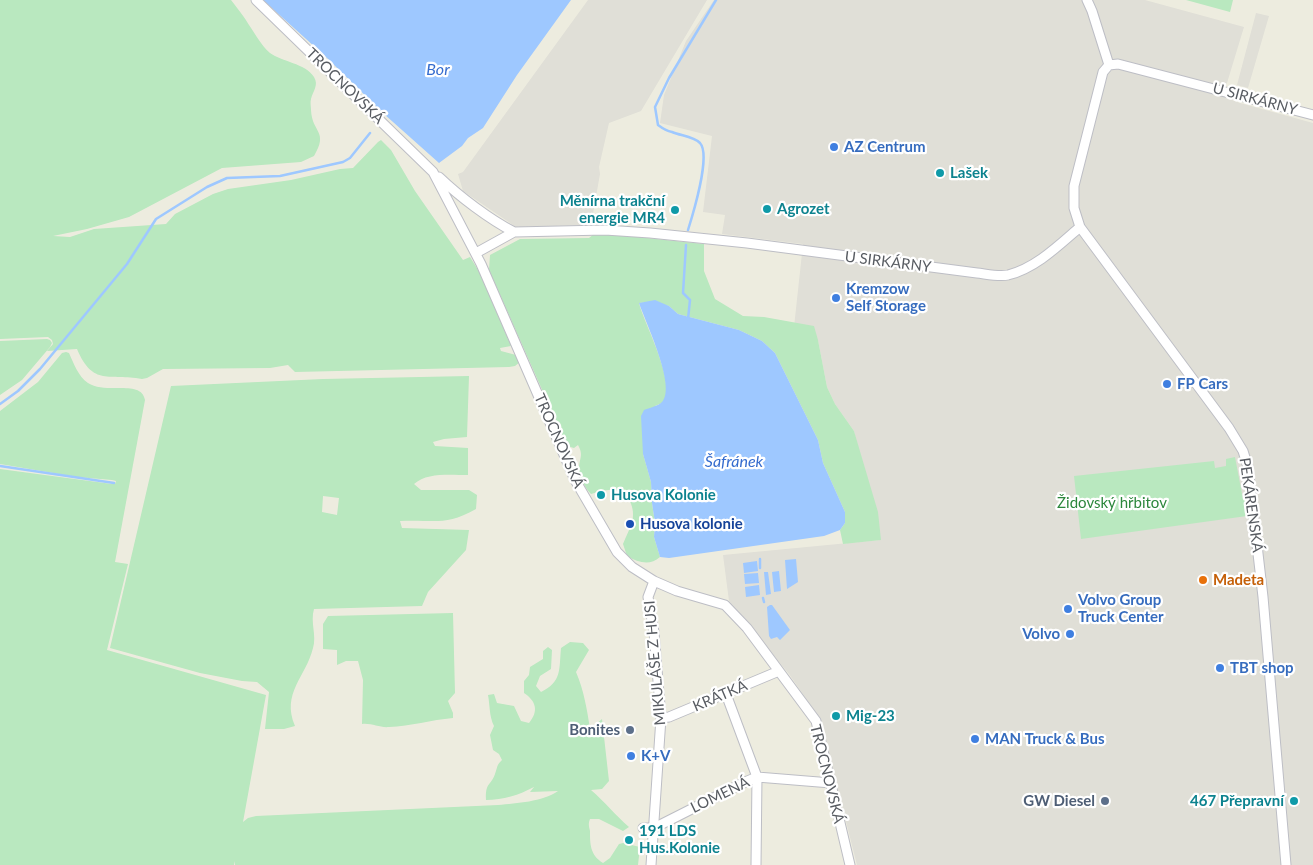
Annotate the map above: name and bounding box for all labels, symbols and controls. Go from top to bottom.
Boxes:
street label: TROCNOVSKÁ [302,44,388,128]
water label: Bor [426,60,450,80]
street label: U SIRKÁRNY [1211,79,1299,119]
place label: AZ Centrum [844,138,925,156]
marker: AZ Centrum [828,141,840,153]
place label: Lašek [950,164,988,182]
marker: Lašek [934,167,946,179]
place label: Měnírna trakční energie MR4 [560,192,665,227]
place label: Agrozet [777,200,829,218]
marker: Agrozet [761,203,773,215]
marker: Měnírna trakční energie MR4 [669,204,681,216]
street label: U SIRKÁRNY [844,248,932,276]
place label: Kremzow Self Storage [846,280,926,315]
marker: Kremzow Self Storage [830,292,842,304]
place label: FP Cars [1177,375,1228,393]
marker: FP Cars [1161,378,1173,390]
street label: TROCNOVSKÁ [530,391,588,491]
water label: Šafránek [705,452,763,472]
street label: PEKÁRENSKÁ [1235,456,1267,554]
place label: Husova Kolonie [611,486,716,504]
marker: Husova Kolonie [595,489,607,501]
park label: Židovský hřbitov [1057,494,1167,512]
place label: Husova kolonie [640,515,743,533]
marker: Husova kolonie [624,518,636,530]
place label: Madeta [1213,571,1264,589]
marker: Madeta [1197,574,1209,586]
place label: Volvo Group Truck Center [1078,591,1164,626]
street label: MIKULÁŠE Z HUSI [641,600,669,726]
marker: Volvo Group Truck Center [1062,603,1074,615]
place label: Volvo [1022,625,1060,643]
marker: Volvo [1064,628,1076,640]
place label: TBT shop [1230,659,1294,677]
marker: TBT shop [1214,662,1226,674]
street label: KRÁTKÁ [690,677,750,715]
place label: Mig-23 [846,707,895,725]
marker: Mig-23 [830,710,842,722]
place label: Bonites [569,721,620,739]
street label: TROCNOVSKÁ [806,723,848,825]
marker: Bonites [624,724,636,736]
place label: MAN Truck & Bus [985,730,1105,748]
marker: MAN Truck & Bus [969,733,981,745]
place label: K+V [641,747,670,765]
marker: K+V [625,750,637,762]
street label: LOMENÁ [688,773,752,817]
place label: GW Diesel [1023,792,1095,810]
place label: 467 Přepravní [1190,792,1284,810]
marker: GW Diesel [1099,795,1111,807]
marker: 467 Přepravní [1288,795,1300,807]
place label: 191 LDS Hus.Kolonie [639,822,720,857]
marker: 191 LDS Hus.Kolonie [623,834,635,846]

